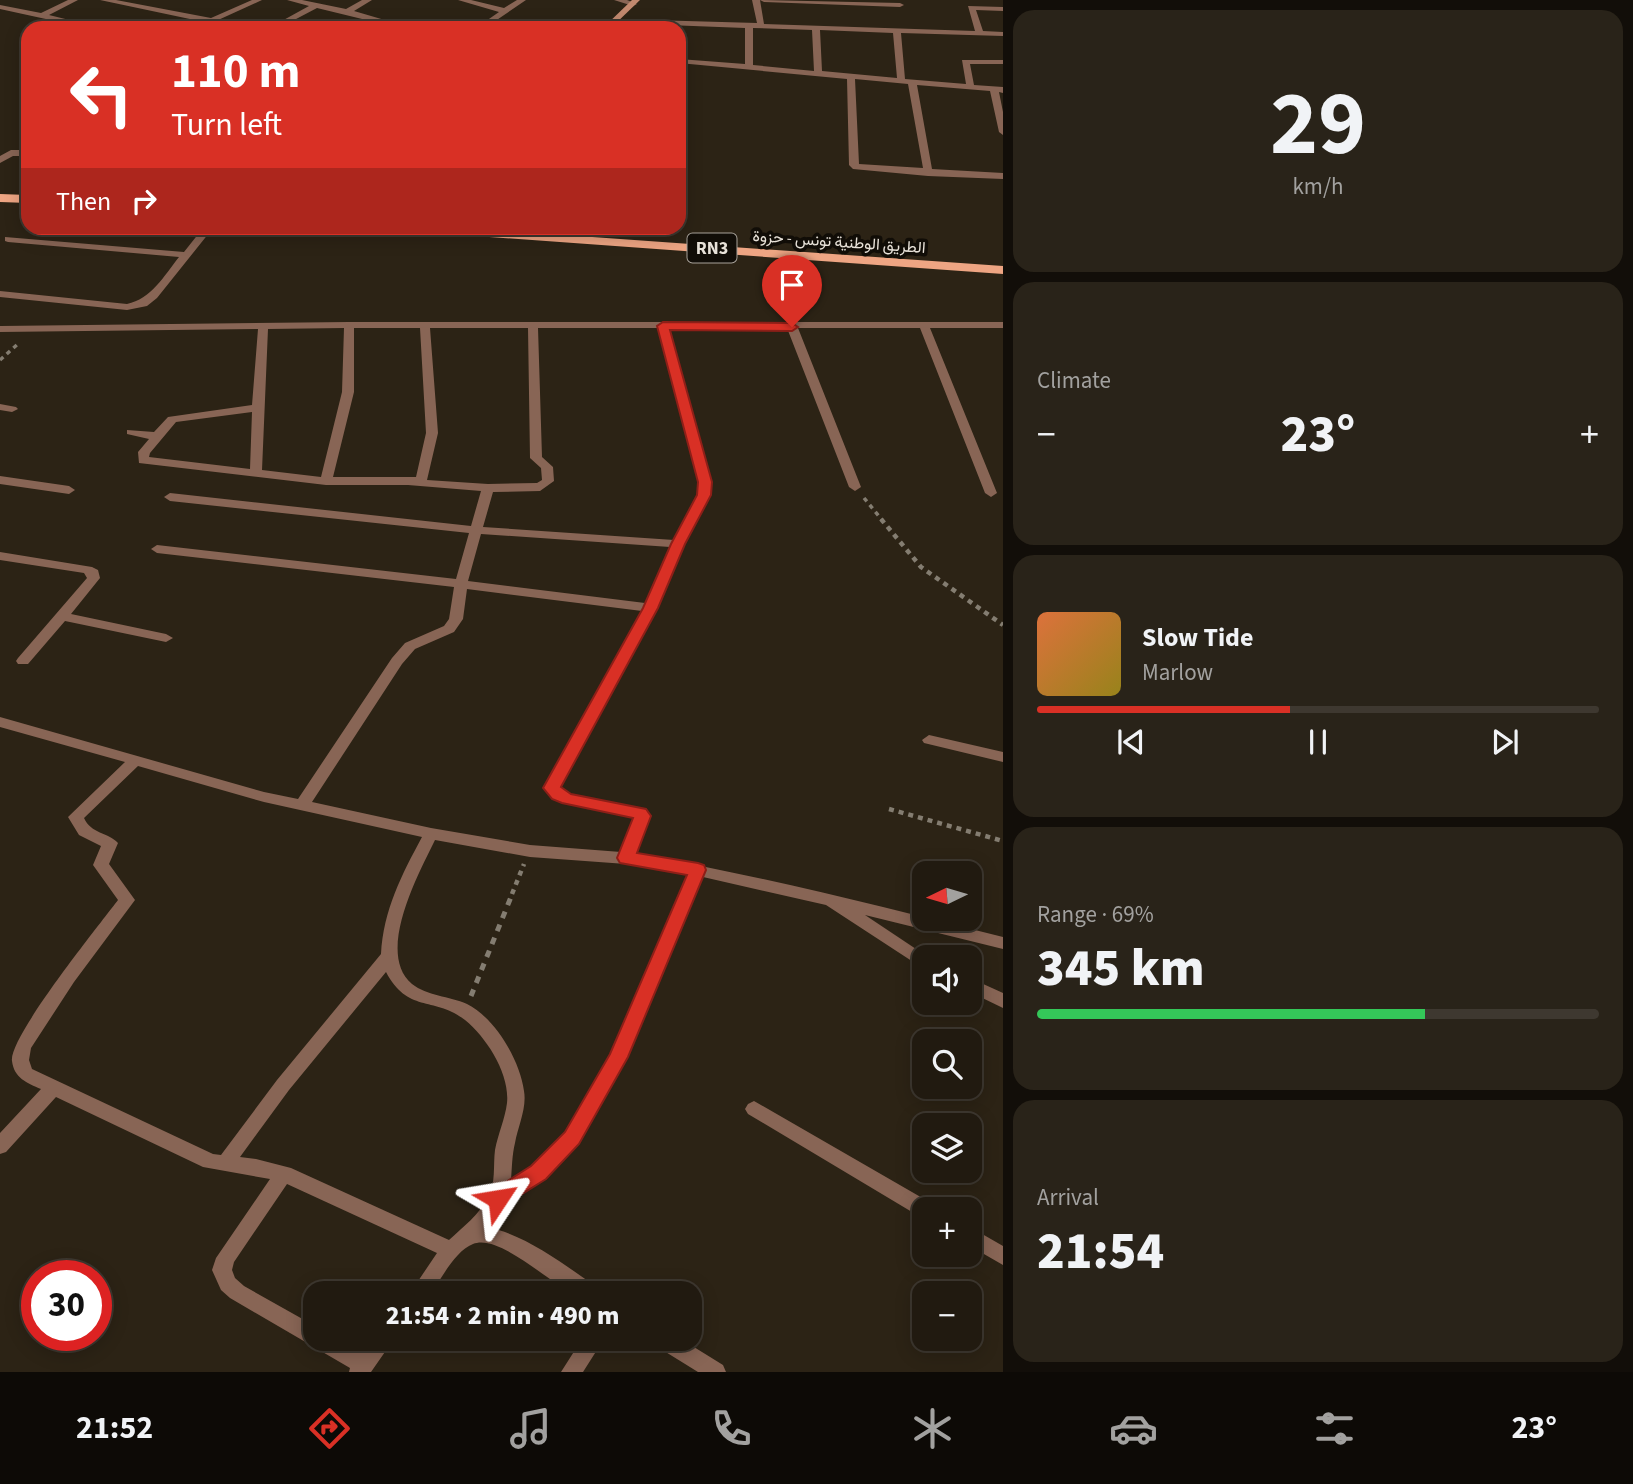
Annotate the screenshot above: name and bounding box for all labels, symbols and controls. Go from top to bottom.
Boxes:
text: 110 m [171,37,300,107]
icon: left [56,49,147,140]
text: 29 [1270,60,1366,189]
text: Turn left [171,102,282,148]
text: km/h [1292,170,1344,203]
icon: right [125,182,163,220]
text: Then [56,183,111,220]
street label: الطريق الوطنية تونس - حزوة [752,225,926,259]
road number: RN3 [688,234,736,262]
pin [762,255,822,327]
icon: arrive [773,266,811,304]
text: Climate [1037,364,1111,397]
text: 23° [1281,398,1355,472]
text: − [1037,408,1056,462]
text: + [1580,408,1599,462]
text: Slow Tide [1142,619,1253,656]
text: Marlow [1142,656,1213,689]
icon: previous [1112,723,1150,761]
icon: pause [1299,723,1337,761]
icon: next [1486,723,1524,761]
north arrow [912,861,982,931]
map controls [912,861,982,1351]
text: Range · 69% [1037,898,1154,931]
text: 345 km [1037,932,1205,1006]
button: sound [912,945,982,1015]
button: search [912,1029,982,1099]
button: layers [912,1113,982,1183]
position arrow [461,1162,535,1236]
text: Arrival [1037,1181,1099,1214]
button: + [912,1197,982,1267]
text: 21:54 [1037,1215,1164,1289]
speed limit sign: 30 [21,1260,112,1351]
button: − [912,1281,982,1351]
text: 21:54 · 2 min · 490 m [386,1297,619,1334]
icon: directions [305,1404,354,1453]
icon: music [506,1404,555,1453]
icon: phone [707,1404,756,1453]
icon: climate [908,1404,957,1453]
icon: car [1109,1404,1158,1453]
icon: filters [1310,1404,1359,1453]
text: 21:52 [76,1405,153,1451]
text: 23° [1511,1405,1557,1451]

